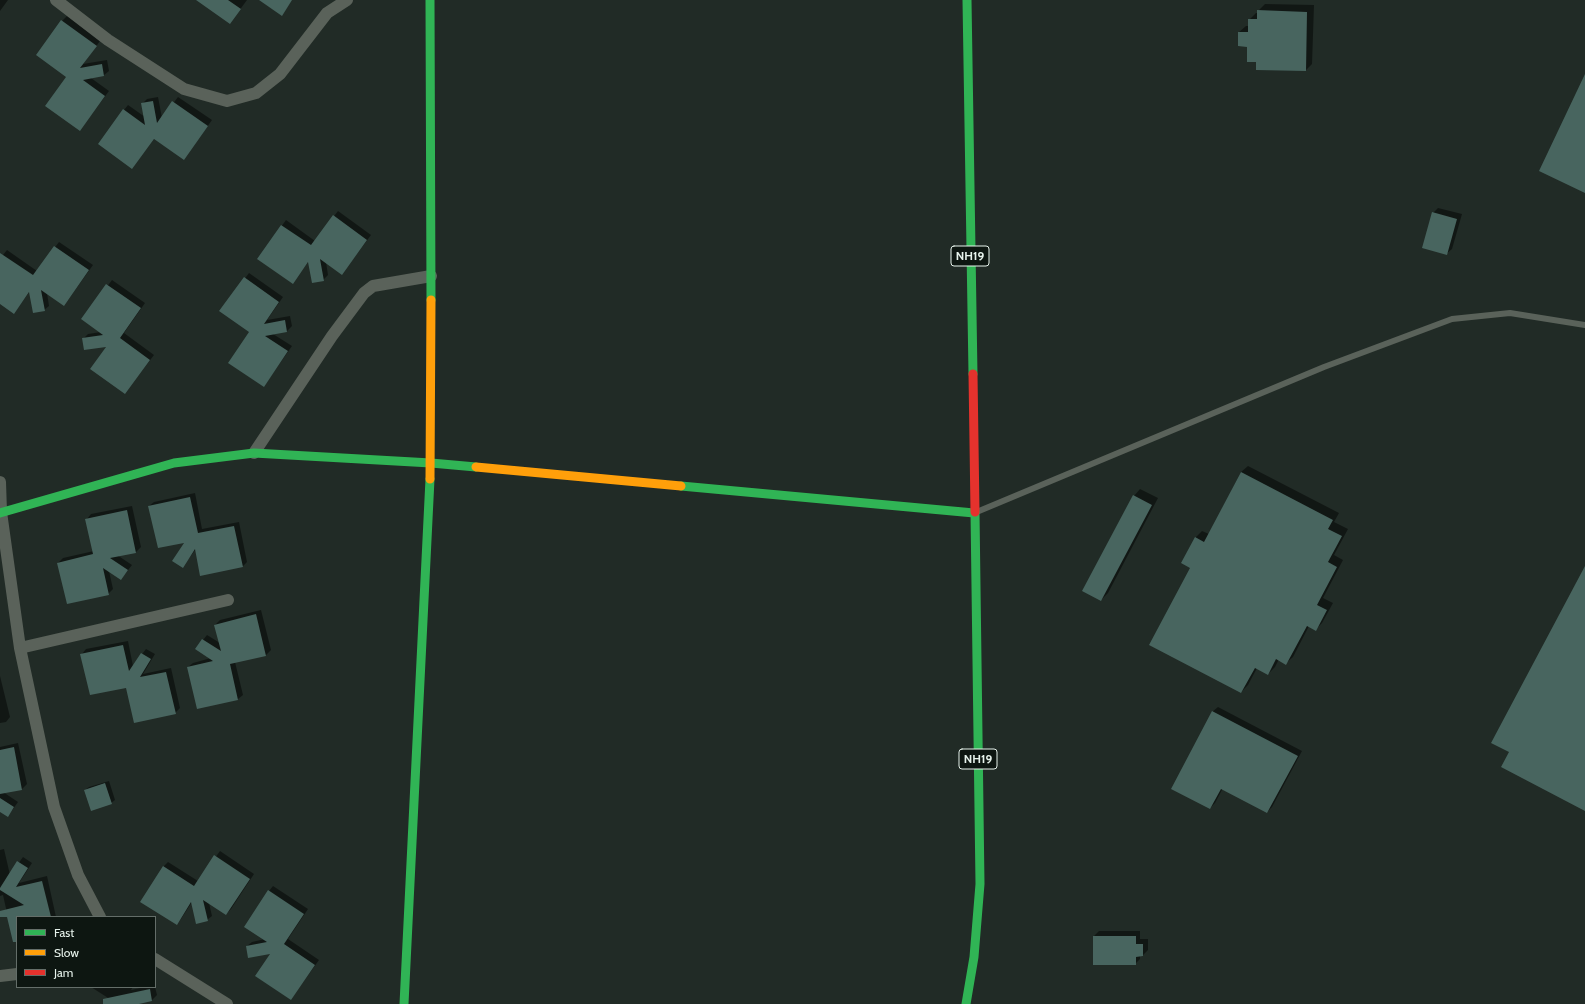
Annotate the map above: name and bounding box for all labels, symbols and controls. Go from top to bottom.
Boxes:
road number: NH19 [951,246,989,266]
road number: NH19 [959,749,997,769]
legend [16,916,156,988]
text: Fast [54,925,74,940]
text: Slow [54,945,79,960]
text: Jam [54,965,73,980]

